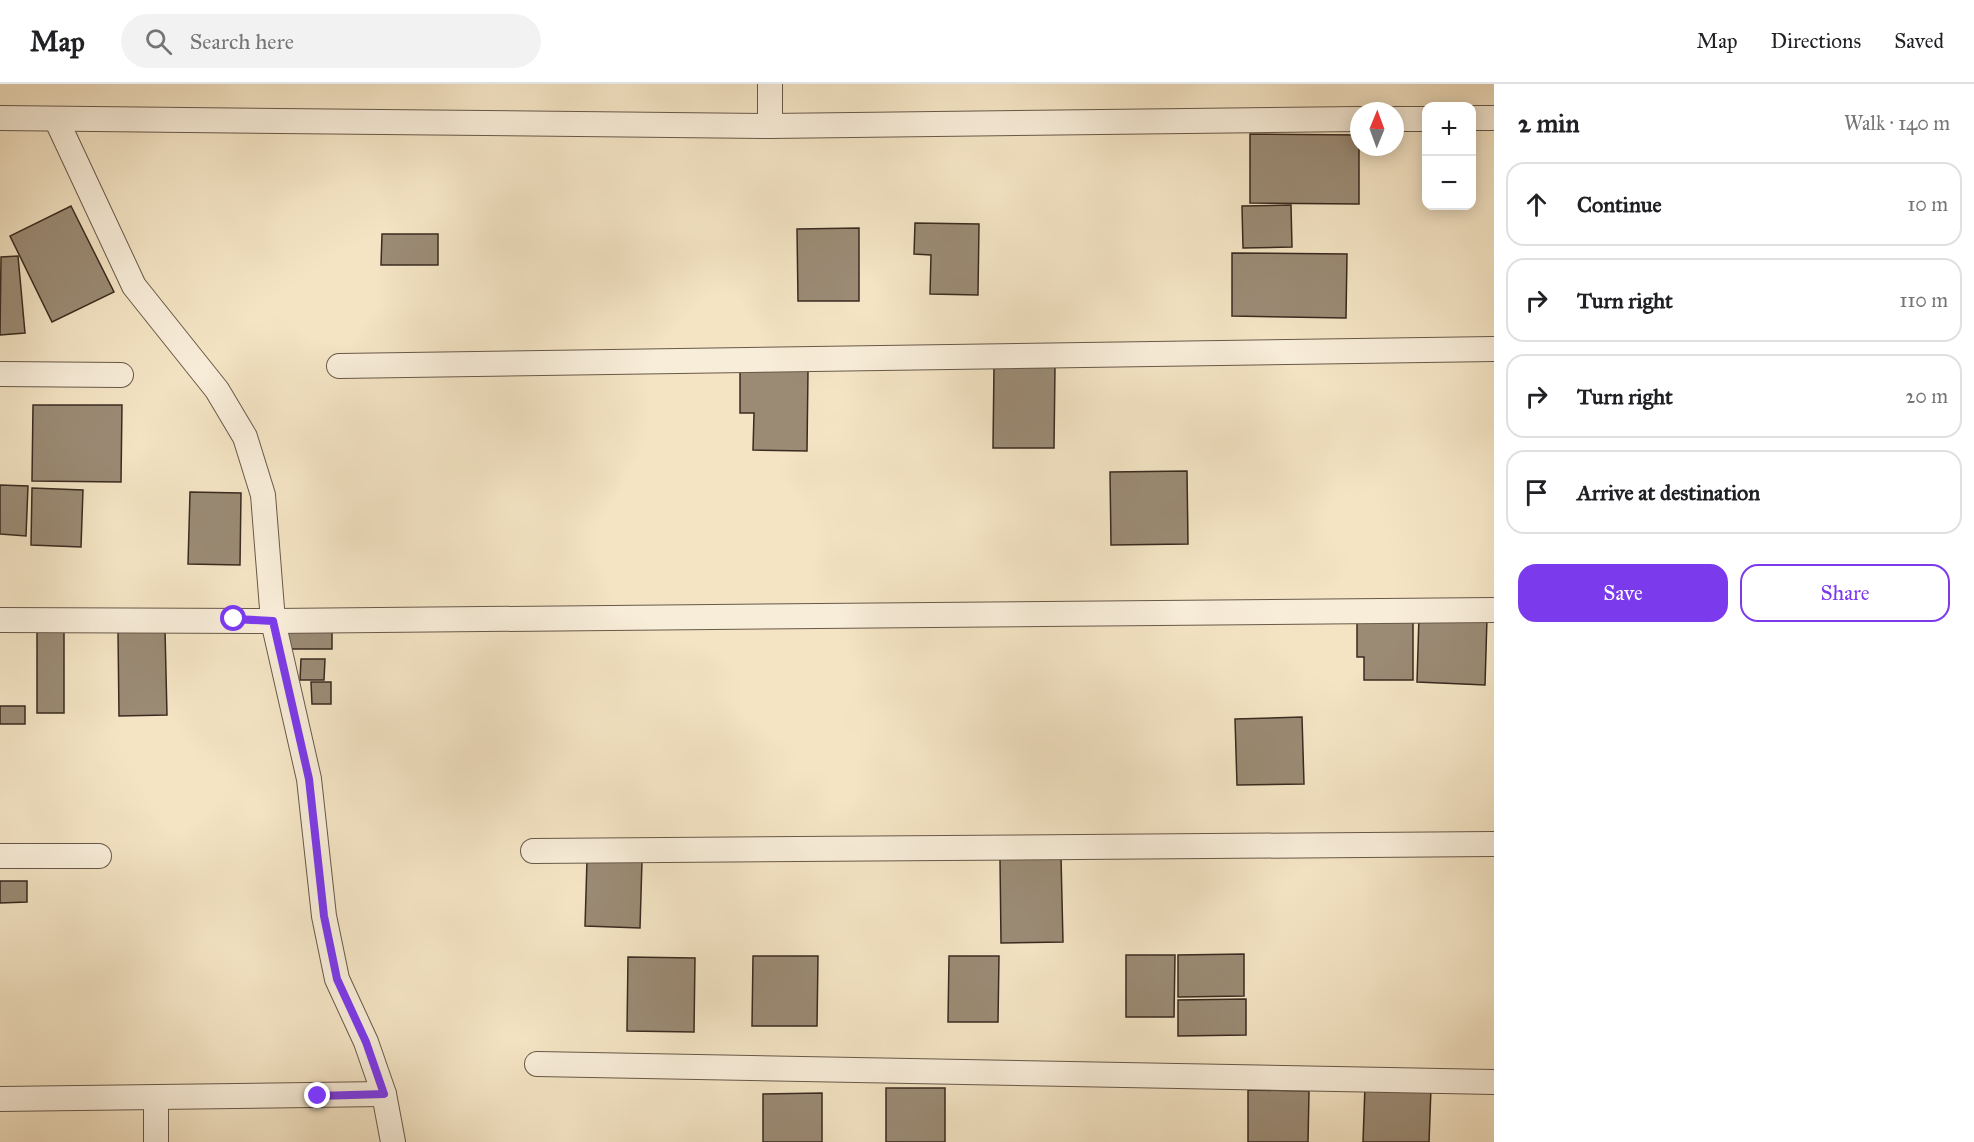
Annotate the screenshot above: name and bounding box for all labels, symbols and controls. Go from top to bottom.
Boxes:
search box [121,14,541,68]
text: Map [30,24,85,59]
icon: search [142,25,175,58]
text: Search here [190,28,294,55]
text: Map [1697,28,1738,54]
text: Directions [1771,28,1861,54]
text: Saved [1894,28,1944,54]
north arrow [1350,102,1404,156]
map controls [1422,102,1476,210]
button: + [1422,102,1476,156]
text: 2 min [1518,107,1579,139]
text: Walk · 140 m [1844,111,1950,135]
button: − [1422,156,1476,210]
icon: ahead [1520,188,1553,221]
text: Continue [1577,191,1662,218]
text: 10 m [1907,192,1948,216]
icon: right [1520,284,1553,317]
text: Turn right [1577,287,1673,314]
text: 110 m [1900,288,1948,312]
icon: right [1520,380,1553,413]
text: Turn right [1577,383,1673,410]
text: 20 m [1905,384,1948,408]
icon: arrive [1520,476,1553,509]
text: Arrive at destination [1577,479,1760,506]
button: Save [1518,564,1728,622]
button: Share [1740,564,1950,622]
route start [220,605,246,631]
route end [304,1082,330,1108]

